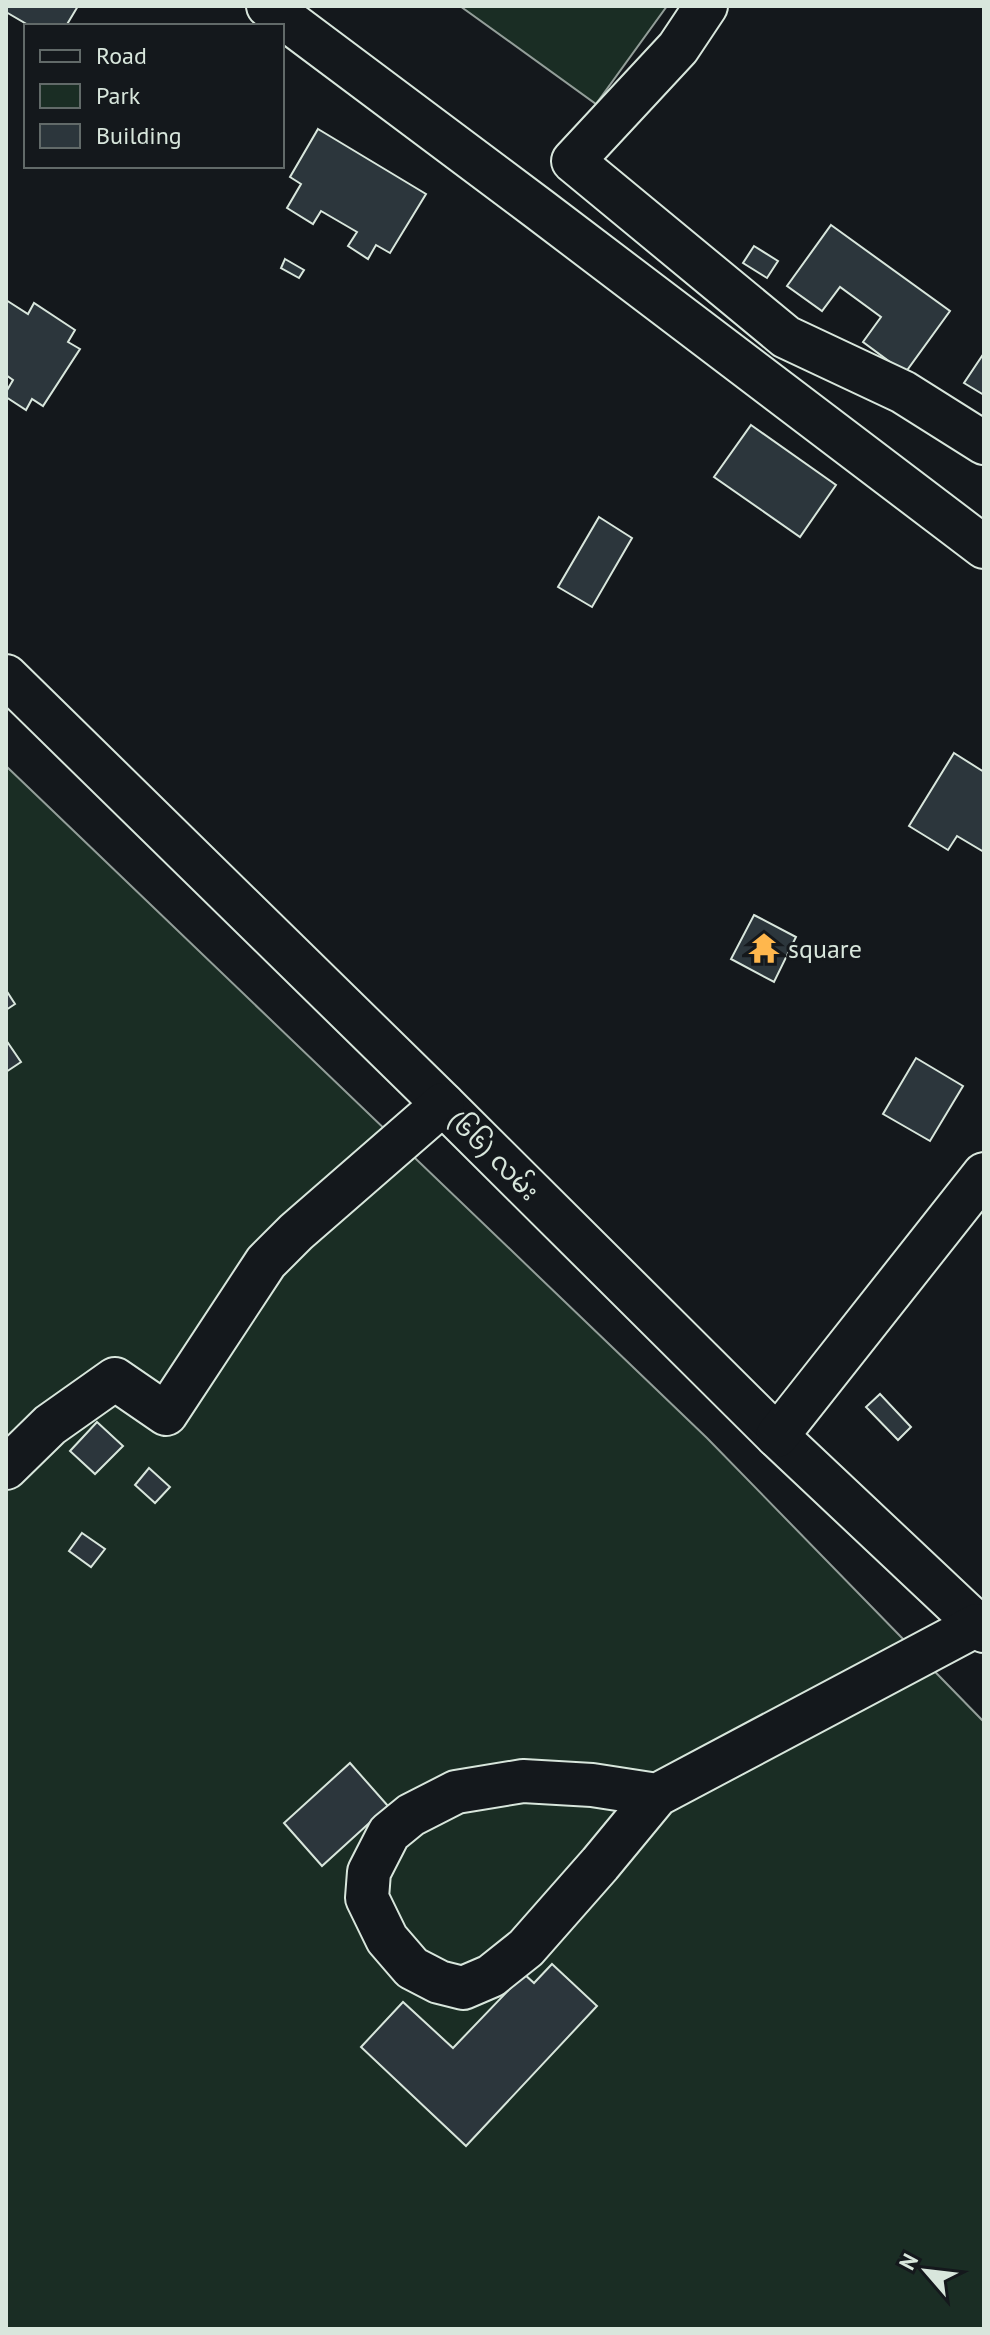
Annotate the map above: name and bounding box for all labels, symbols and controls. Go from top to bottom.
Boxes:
legend [24,24,284,168]
text: Road [96,40,147,71]
text: Park [96,80,141,111]
text: Building [96,120,182,151]
temple icon: square [747,931,781,965]
place label: square [788,932,862,965]
street label: (၆၆) လမ်း [442,1103,546,1207]
north arrow [886,2231,966,2311]
text: N [893,2249,924,2275]

